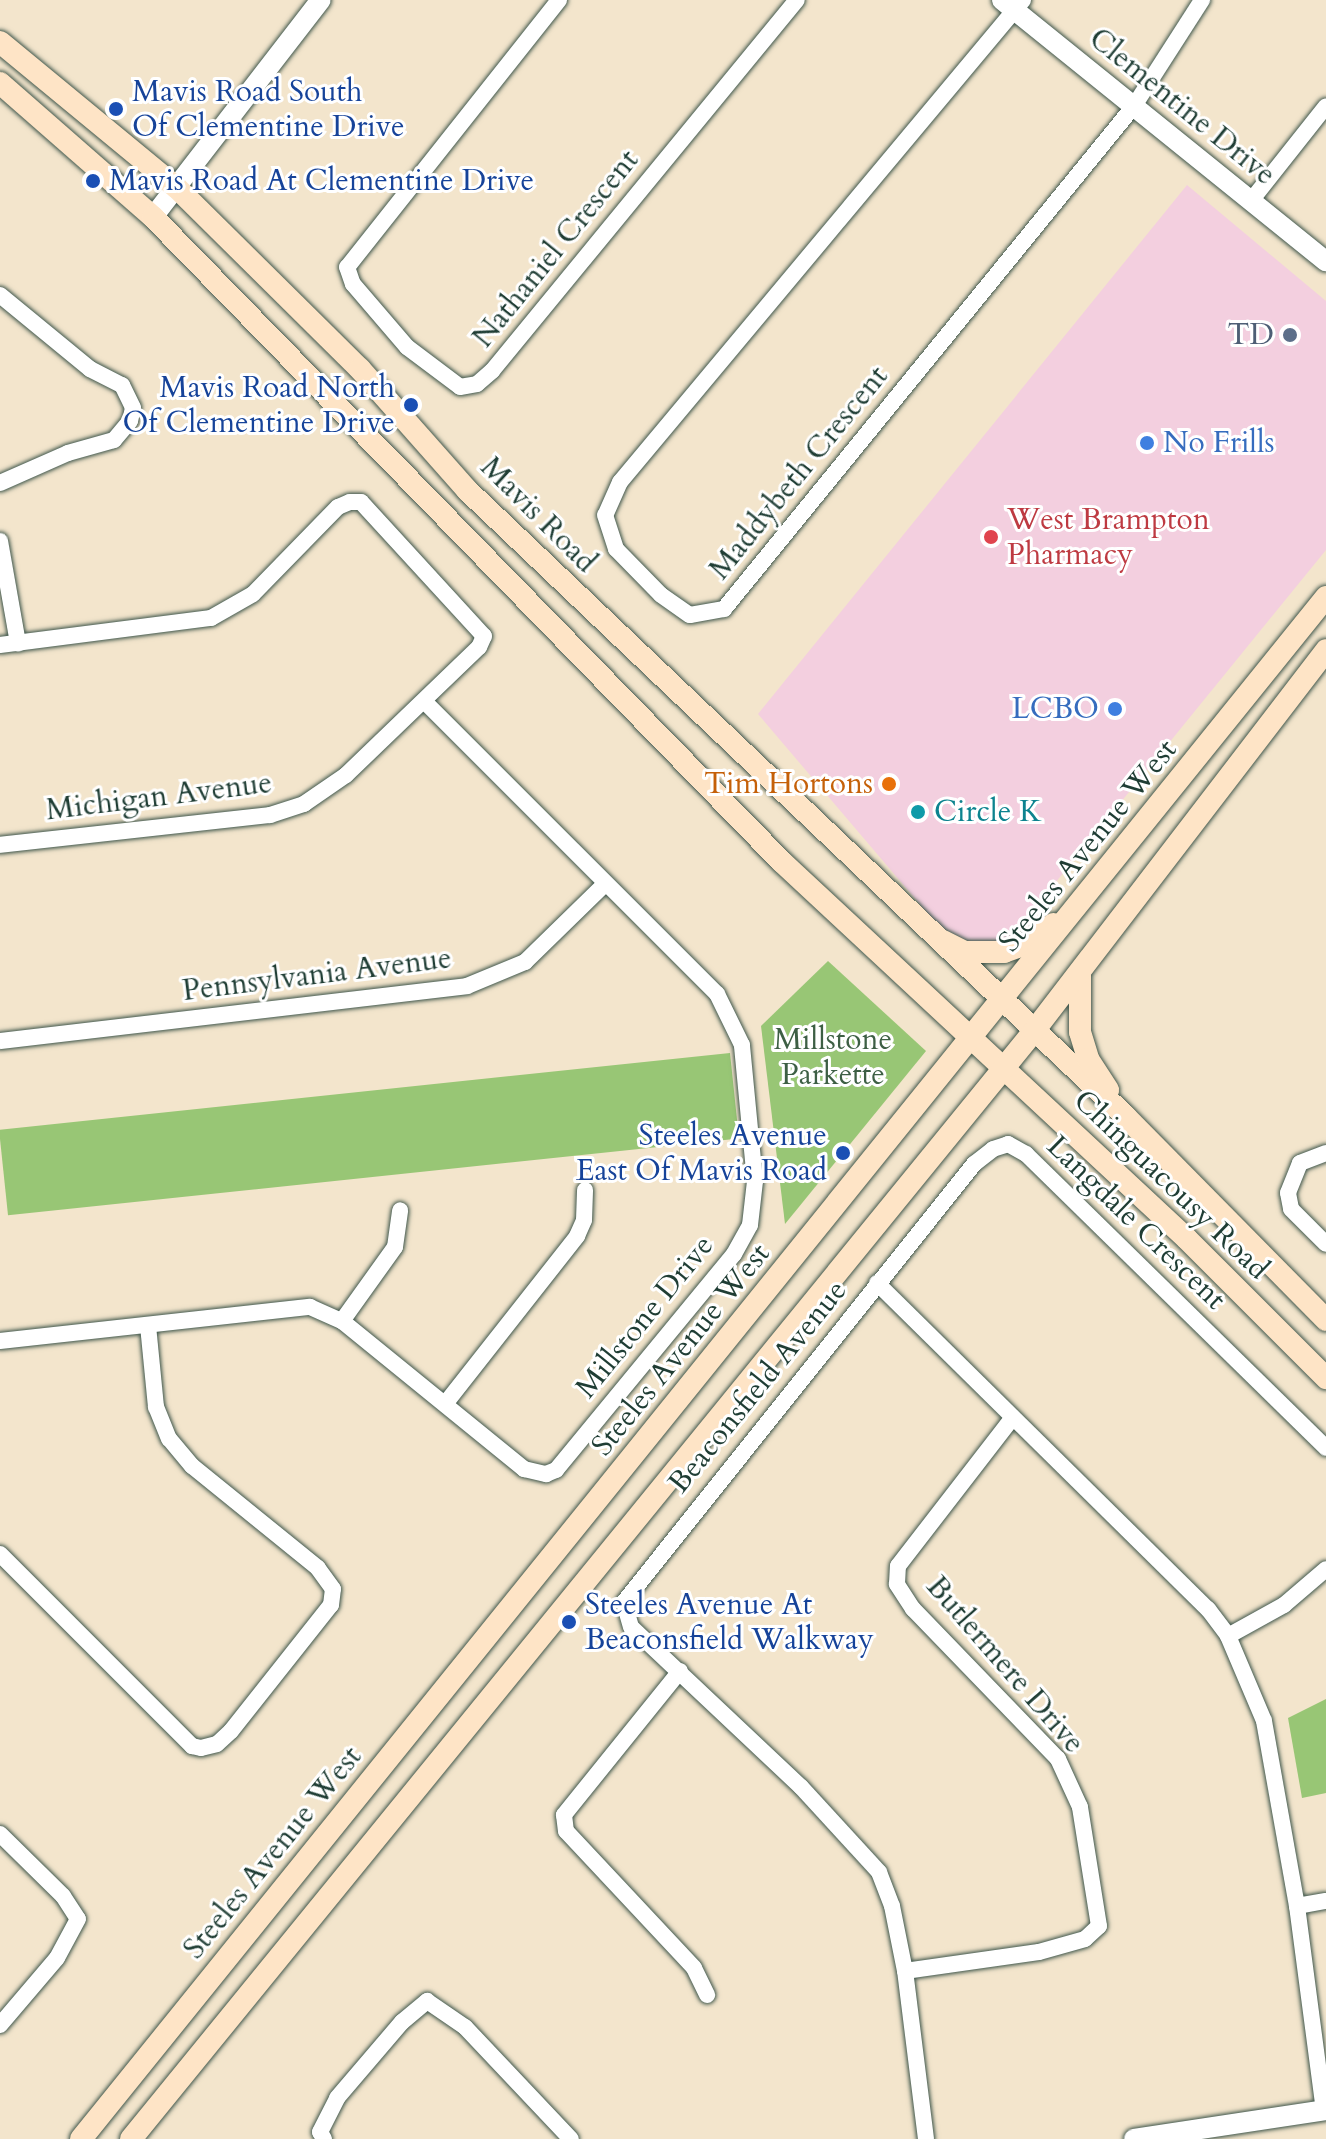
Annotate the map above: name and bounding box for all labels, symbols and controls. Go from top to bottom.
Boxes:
street label: Clementine Drive [1082,21,1282,193]
place label: Mavis Road South Of Clementine Drive [132,74,405,144]
marker: Mavis Road South Of Clementine Drive [107,100,125,118]
street label: Nathaniel Crescent [465,143,647,355]
place label: Mavis Road At Clementine Drive [109,163,534,199]
marker: Mavis Road At Clementine Drive [84,172,102,190]
place label: TD [1228,317,1274,353]
marker: TD [1281,326,1299,344]
street label: Maddybeth Crescent [702,359,896,587]
place label: Mavis Road North Of Clementine Drive [122,370,395,440]
marker: Mavis Road North Of Clementine Drive [402,396,420,414]
place label: No Frills [1163,425,1275,461]
marker: No Frills [1138,434,1156,452]
street label: Mavis Road [473,450,603,580]
place label: West Brampton Pharmacy [1007,502,1210,572]
marker: West Brampton Pharmacy [982,528,1000,546]
place label: LCBO [1012,691,1099,727]
marker: LCBO [1106,700,1124,718]
street label: Steeles Avenue West [991,733,1185,959]
street label: Michigan Avenue [44,765,274,829]
place label: Tim Hortons [704,766,873,802]
marker: Tim Hortons [880,775,898,793]
place label: Circle K [934,794,1042,830]
marker: Circle K [909,803,927,821]
street label: Pennsylvania Avenue [180,941,454,1009]
park label: Millstone Parkette [774,1022,892,1092]
street label: Chinguacousy Road [1066,1083,1276,1287]
place label: Steeles Avenue East Of Mavis Road [576,1118,827,1188]
street label: Langdale Crescent [1039,1129,1233,1317]
marker: Steeles Avenue East Of Mavis Road [834,1144,852,1162]
street label: Millstone Drive [568,1228,722,1406]
street label: Steeles Avenue West [584,1237,778,1463]
street label: Beaconsfield Avenue [661,1273,855,1501]
street label: Butlermere Drive [918,1569,1092,1761]
place label: Steeles Avenue At Beaconsfield Walkway [585,1587,874,1658]
marker: Steeles Avenue At Beaconsfield Walkway [560,1613,578,1631]
street label: Steeles Avenue West [176,1740,370,1966]

